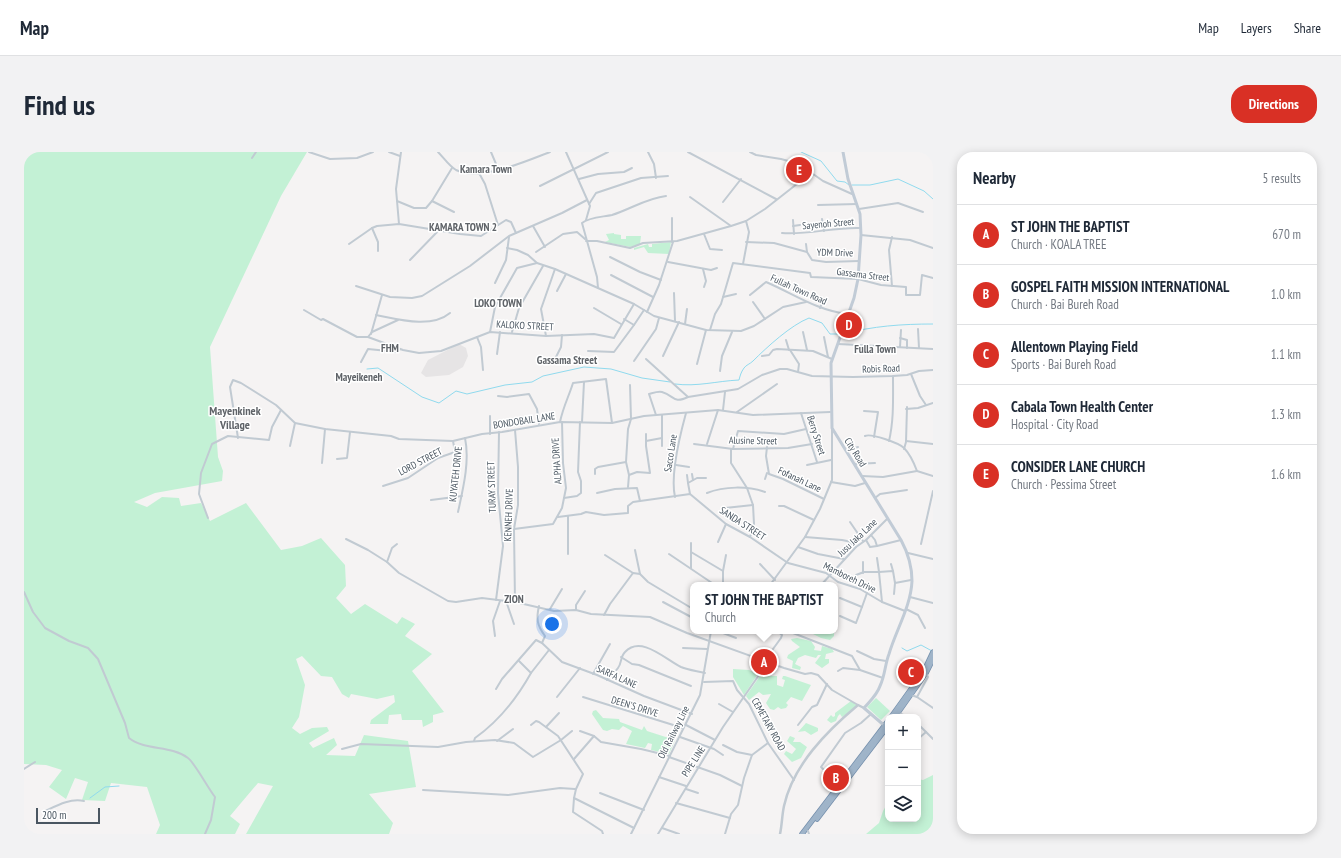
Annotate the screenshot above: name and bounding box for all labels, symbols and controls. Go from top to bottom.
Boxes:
text: Map [20,16,49,40]
text: Map [1198,19,1219,37]
text: Layers [1241,19,1272,37]
text: Share [1294,19,1321,37]
button: Directions [1231,85,1317,123]
text: Find us [24,86,95,123]
pin: E [786,155,812,185]
district label: Kamara Town [460,162,512,176]
text: Nearby [973,167,1016,189]
text: 5 results [1262,170,1301,187]
street label: Sayenoh Street [802,215,855,232]
text: ST JOHN THE BAPTIST [1011,217,1130,236]
district label: KAMARA TOWN 2 [429,220,497,234]
text: A [983,226,989,243]
text: 670 m [1272,226,1301,243]
text: Church · KOALA TREE [1011,236,1107,253]
street label: YDM Drive [817,246,853,259]
street label: Gassama Street [836,265,890,284]
street label: Fullah Town Road [769,271,829,308]
text: GOSPEL FAITH MISSION INTERNATIONAL [1011,277,1229,296]
text: B [983,286,989,303]
text: 1.0 km [1271,286,1301,303]
district label: LOKO TOWN [474,296,522,310]
text: Church · Bai Bureh Road [1011,296,1119,313]
pin: D [836,310,862,340]
street label: KALOKO STREET [496,318,555,334]
text: Allentown Playing Field [1011,337,1138,356]
district label: FHM [381,341,399,355]
district label: Fulla Town [854,342,896,356]
text: C [983,346,989,363]
text: 1.1 km [1271,346,1301,363]
district label: Gassama Street [537,353,598,367]
text: Sports · Bai Bureh Road [1011,356,1116,373]
street label: Robis Road [862,361,900,376]
district label: Mayeikeneh [335,370,383,384]
text: Cabala Town Health Center [1011,397,1153,416]
district label: Mayenkinek Village [209,403,261,432]
text: D [983,406,989,423]
text: 1.3 km [1271,406,1301,423]
street label: BONDOBAIL LANE [492,409,556,432]
street label: Berry Street [804,414,829,457]
text: Hospital · City Road [1011,416,1098,433]
street label: Sacco Lane [661,433,680,473]
street label: Alusine Street [729,434,777,447]
street label: City Road [842,435,870,469]
street label: ALPHA DRIVE [548,437,565,485]
street label: LORD STREET [396,444,445,478]
street label: KUYATEH DRIVE [446,446,465,503]
text: CONSIDER LANE CHURCH [1011,457,1145,476]
street label: TURAY STREET [484,461,499,513]
street label: Fofanah Lane [776,464,824,495]
text: E [983,466,989,483]
text: 1.6 km [1271,466,1301,483]
text: Church · Pessima Street [1011,476,1116,493]
street label: KENNEH DRIVE [501,488,516,542]
street label: SANDA STREET [717,504,769,543]
street label: Jusu Jaka Lane [834,516,880,560]
street label: Mamboreh Drive [821,559,878,596]
popup [690,582,838,634]
text: ST JOHN THE BAPTIST [705,590,823,609]
district label: ZION [504,592,524,606]
text: Church [705,609,736,626]
your location [542,614,562,634]
pin: A [751,647,777,677]
pin: C [898,657,924,687]
street label: SARFA LANE [594,662,639,691]
street label: DEEN'S DRIVE [610,693,660,720]
street label: CEMETARY ROAD [749,695,788,753]
street label: Old Railway Line [655,703,692,761]
map controls [885,714,921,822]
button: + [885,714,921,750]
street label: PIPE LINE [679,744,708,779]
button: − [885,750,921,786]
pin: B [823,763,849,793]
button: layers [885,786,921,822]
scale bar [36,806,100,825]
text: 200 m [42,808,66,822]

